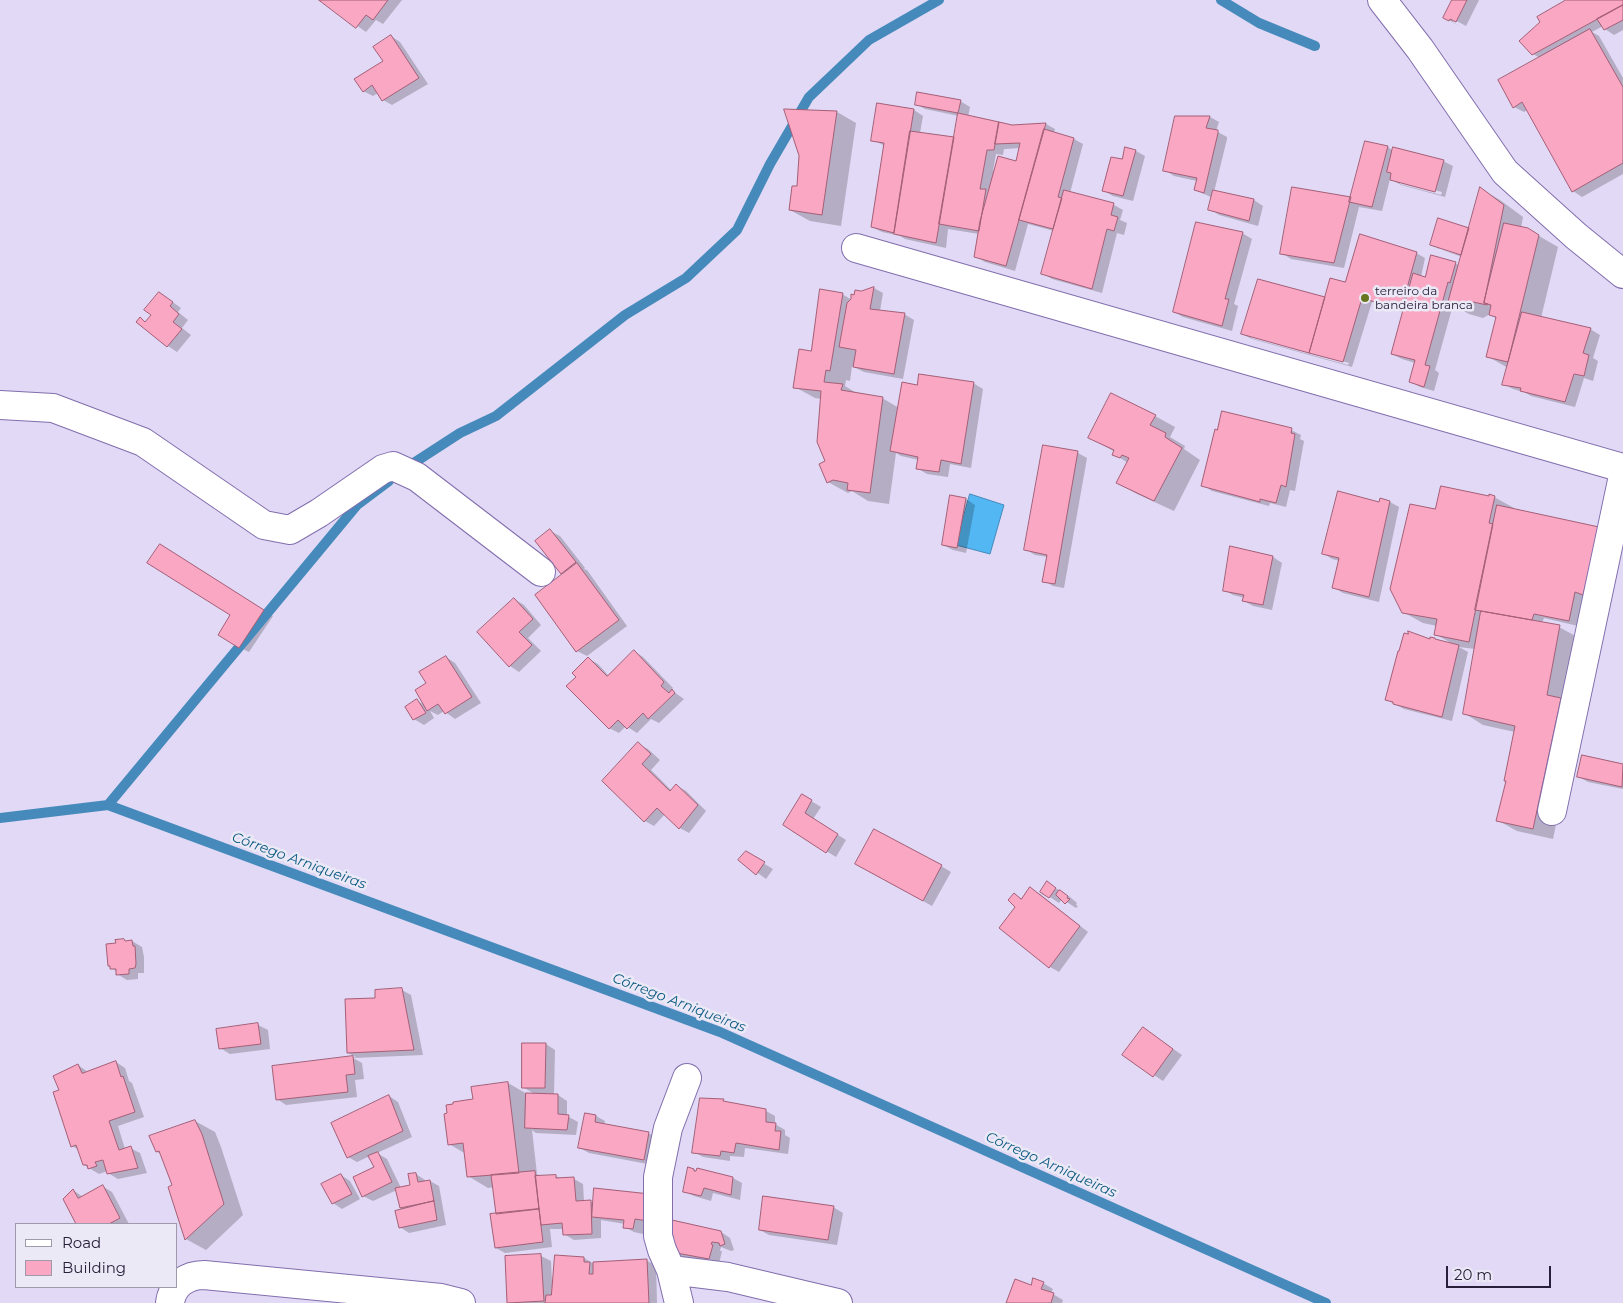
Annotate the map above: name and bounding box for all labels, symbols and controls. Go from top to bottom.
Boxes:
place label: terreiro da bandeira branca [1375,284,1473,312]
marker: terreiro da bandeira branca [1359,292,1371,304]
water label: Córrego Arniqueiras [230,829,368,893]
water label: Córrego Arniqueiras [610,970,748,1036]
water label: Córrego Arniqueiras [983,1129,1119,1201]
legend [15,1223,178,1288]
text: Road [62,1233,101,1252]
scale bar [1448,1256,1553,1288]
text: Building [62,1258,126,1277]
text: 20 m [1454,1265,1492,1284]

